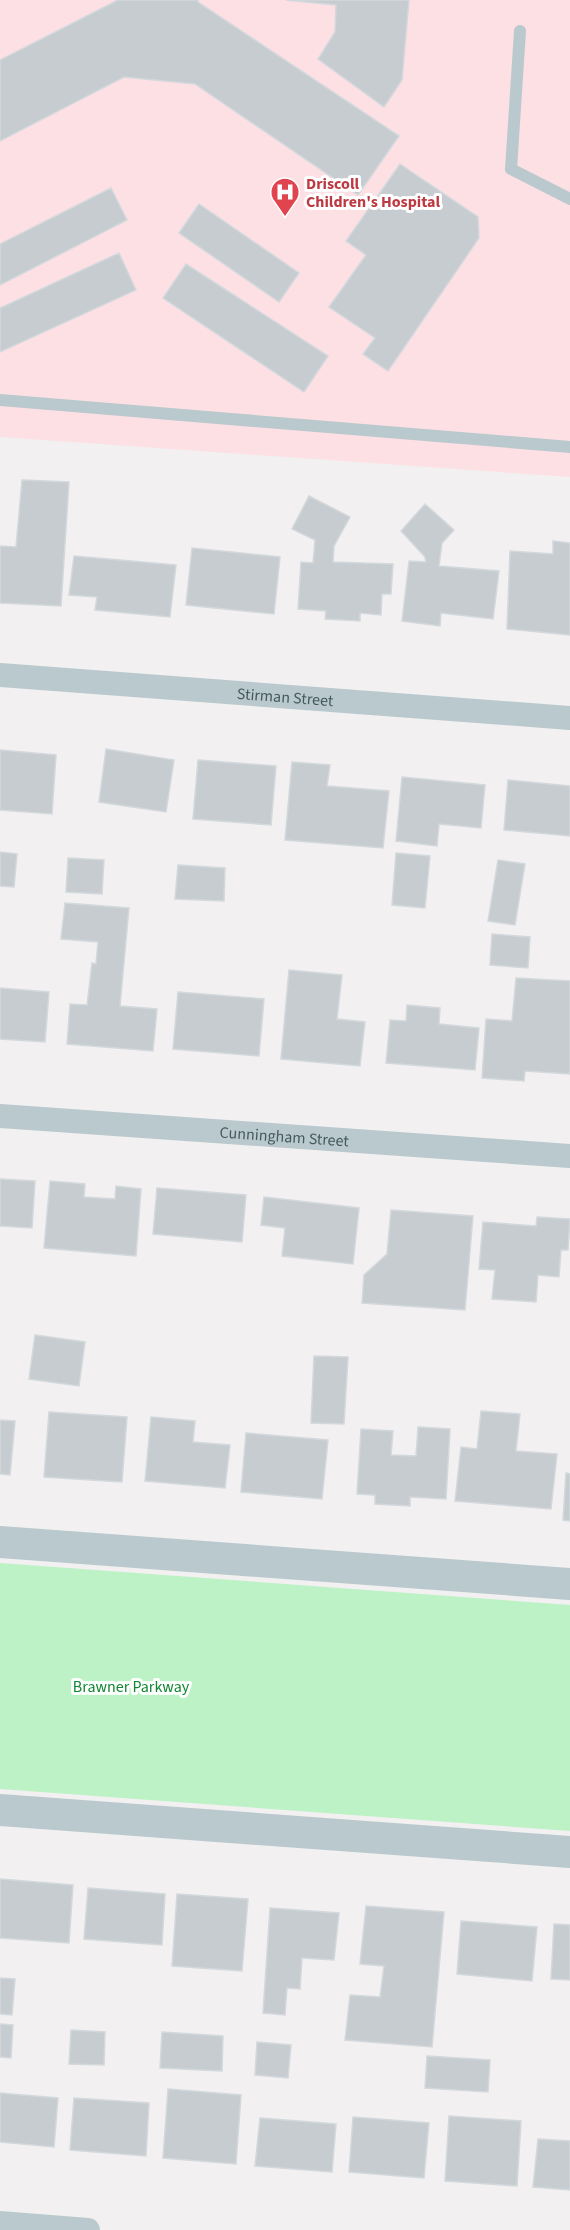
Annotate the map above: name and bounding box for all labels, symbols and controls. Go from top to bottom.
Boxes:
place label: Driscoll Children's Hospital [306,173,441,213]
hospital icon: Driscoll Children's Hospital [269,176,301,218]
street label: Stirman Street [236,683,335,712]
street label: Cunningham Street [219,1121,350,1152]
park label: Brawner Parkway [73,1676,190,1698]

